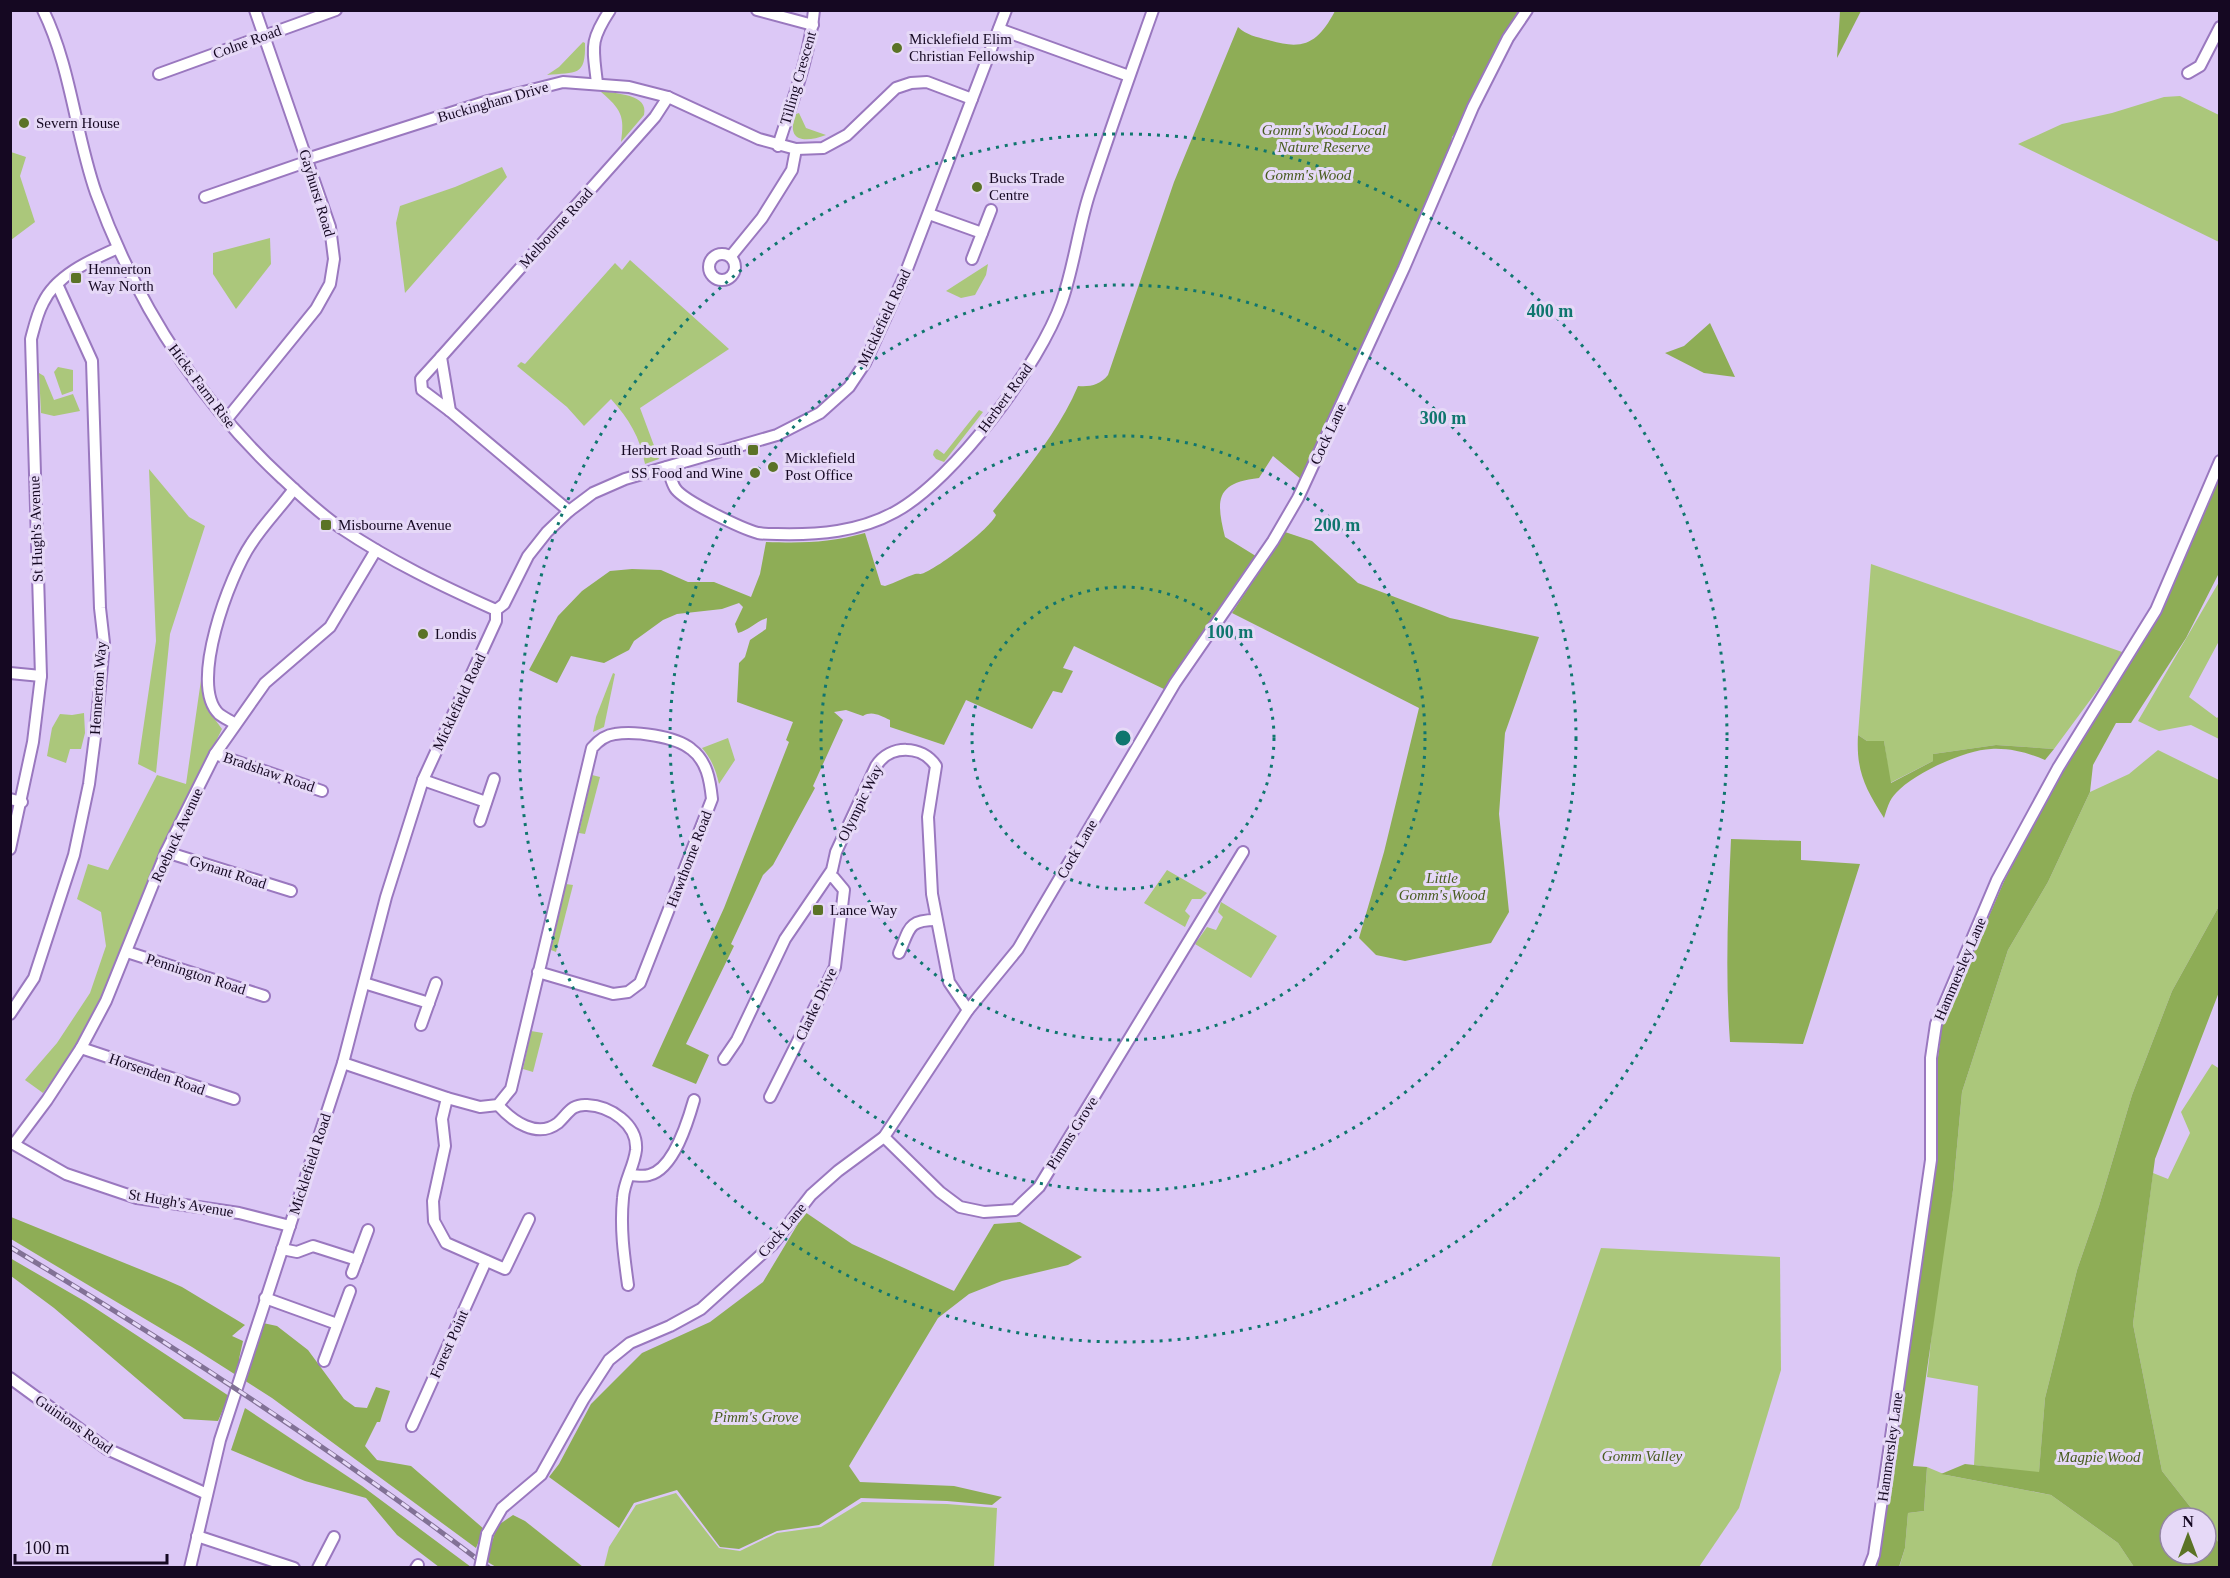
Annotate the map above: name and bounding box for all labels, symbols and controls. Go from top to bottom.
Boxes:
street label: Colne Road [211,22,284,62]
street label: Tilling Crescent [777,29,819,127]
place label: Micklefield Elim Christian Fellowship [909,31,1034,64]
marker: Micklefield Elim Christian Fellowship [890,41,904,55]
street label: Buckingham Drive [436,78,551,125]
place label: Severn House [36,115,120,131]
marker: Severn House [17,116,31,130]
park label: Gomm's Wood Local Nature Reserve [1262,122,1386,155]
street label: Gayhurst Road [296,147,338,239]
park label: Gomm's Wood [1265,167,1352,183]
place label: Bucks Trade Centre [989,170,1065,203]
marker: Bucks Trade Centre [970,180,984,194]
street label: Melbourne Road [516,185,596,271]
place label: Hennerton Way North [88,261,154,294]
street label: Micklefield Road [854,266,914,369]
marker: Hennerton Way North [69,271,83,285]
text: 400 m [1527,301,1573,321]
street label: Hicks Farm Rise [165,341,239,431]
street label: Herbert Road [975,360,1036,436]
street label: Cock Lane [1307,401,1349,467]
text: 300 m [1420,408,1466,428]
place label: Herbert Road South [621,442,741,458]
marker: Herbert Road South [746,443,760,457]
place label: Micklefield Post Office [785,450,855,483]
marker: Micklefield Post Office [766,460,780,474]
place label: SS Food and Wine [631,465,743,481]
marker: SS Food and Wine [748,466,762,480]
street label: St Hugh's Avenue [26,475,46,583]
text: 200 m [1314,515,1360,535]
place label: Misbourne Avenue [338,517,452,533]
marker: Misbourne Avenue [319,518,333,532]
text: 100 m [1207,622,1253,642]
place label: Londis [435,626,477,642]
marker: Londis [416,627,430,641]
street label: Hennerton Way [87,640,109,735]
street label: Micklefield Road [429,650,489,753]
centre of rings [1113,728,1133,748]
street label: Bradshaw Road [221,749,317,795]
street label: Olympic Way [835,762,886,844]
street label: Roebuck Avenue [148,785,206,885]
street label: Hawthorne Road [663,808,715,910]
street label: Cock Lane [1054,816,1100,881]
street label: Gynant Road [188,852,269,892]
park label: Little Gomm's Wood [1399,870,1486,903]
place label: Lance Way [830,902,898,918]
marker: Lance Way [811,903,825,917]
street label: Hammersley Lane [1931,915,1989,1023]
street label: Pennington Road [144,950,248,998]
street label: Clarke Drive [792,965,840,1043]
street label: Horsenden Road [107,1050,208,1098]
street label: Pimms Grove [1043,1093,1101,1172]
street label: Micklefield Road [286,1111,334,1217]
street label: St Hugh's Avenue [127,1186,235,1220]
street label: Cock Lane [755,1200,809,1260]
street label: Forest Point [427,1307,471,1381]
street label: Hammersley Lane [1874,1391,1906,1503]
street label: Guinions Road [32,1392,116,1457]
park label: Pimm's Grove [713,1409,799,1425]
park label: Gomm Valley [1602,1448,1683,1464]
park label: Magpie Wood [2056,1449,2141,1465]
north arrow [2158,1506,2218,1566]
text: N [2182,1513,2194,1530]
scale bar [15,1527,166,1565]
text: 100 m [24,1538,70,1558]

